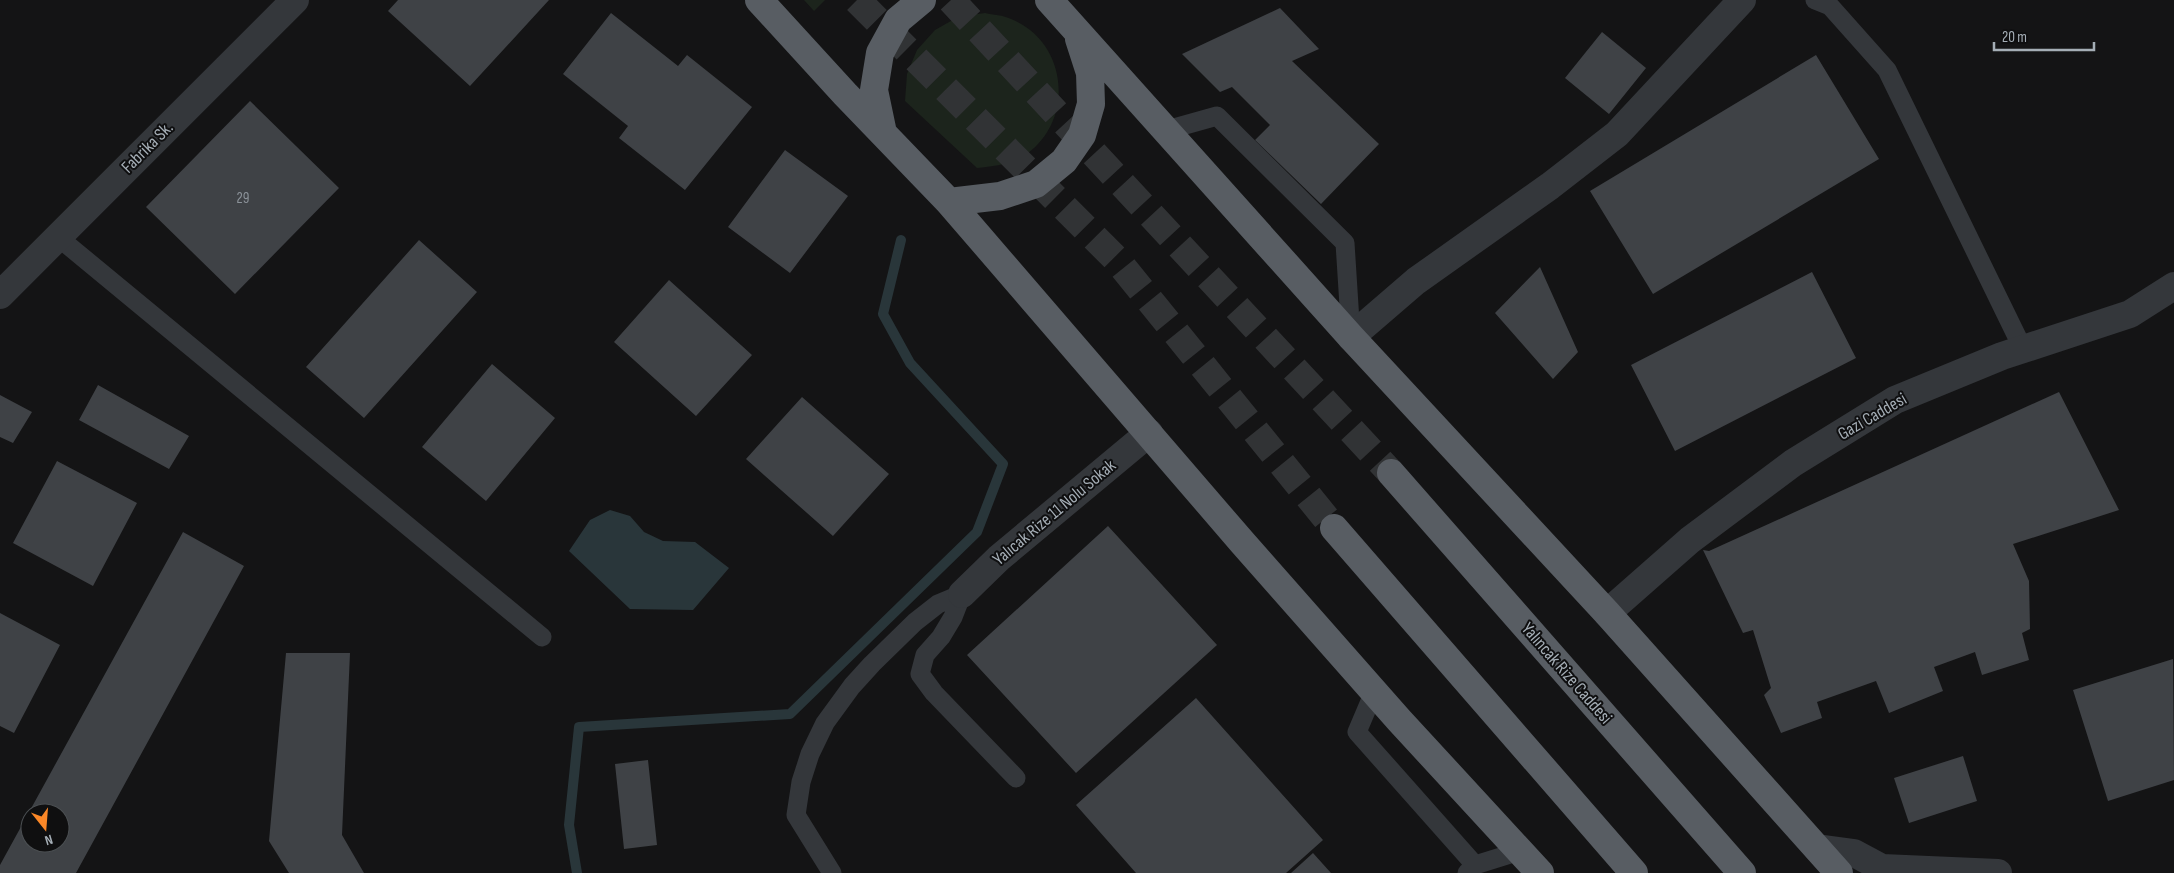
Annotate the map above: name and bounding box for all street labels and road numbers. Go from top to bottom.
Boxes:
street label: Fabrika Sk. [117,117,177,177]
street label: Gazi Caddesi [1834,388,1910,445]
street label: Yalıcak Rize 11 Nolu Sokak [989,455,1120,570]
street label: Yalıncak Rize Caddesi [1517,618,1616,728]

